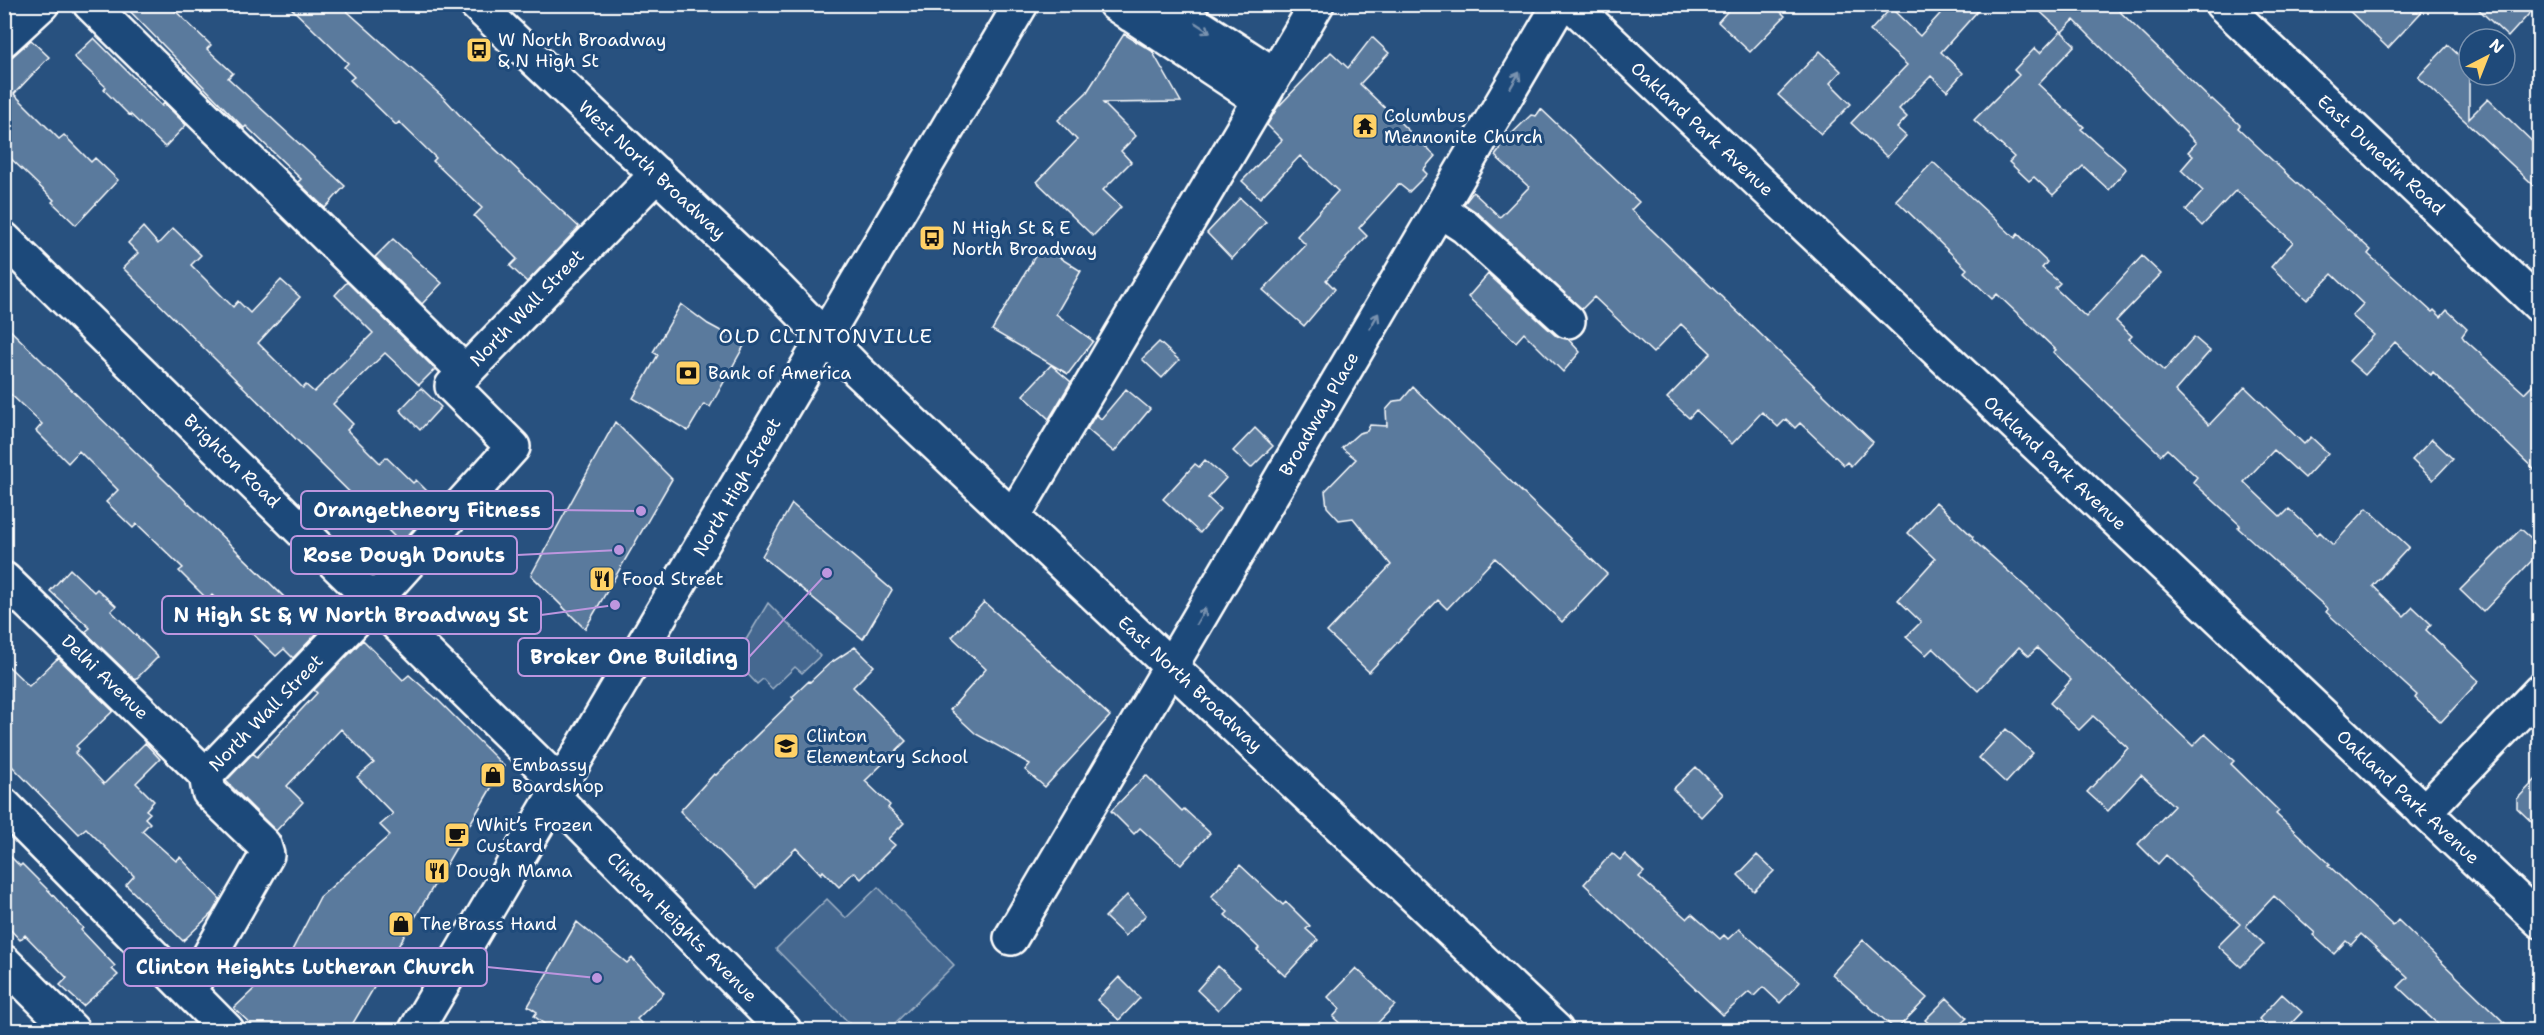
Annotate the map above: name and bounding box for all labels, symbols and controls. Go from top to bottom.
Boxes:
one-way arrow [1194,23,1211,35]
north arrow [2457,27,2517,87]
place label: W North Broadway & N High St [498,28,666,73]
text: N [2485,34,2508,58]
bus stop icon: W North Broadway & N High St [464,35,494,65]
street label: Oakland Park Avenue [1625,56,1779,202]
one-way arrow [1510,72,1522,89]
street label: East Dunedin Road [2312,90,2450,220]
street label: West North Broadway [573,95,731,245]
place label: Columbus Mennonite Church [1384,104,1543,149]
temple icon: Columbus Mennonite Church [1350,111,1380,141]
place label: N High St & E North Broadway [952,216,1097,261]
bus stop icon: N High St & E North Broadway [917,223,947,253]
street label: North Wall Street [465,244,589,372]
one-way arrow [1368,313,1380,330]
district label: OLD CLINTONVILLE [718,323,934,349]
street label: Broadway Place [1274,347,1364,481]
bank icon: Bank of America [673,358,703,388]
place label: Bank of America [708,361,852,385]
street label: Oakland Park Avenue [1978,390,2132,536]
street label: Brighton Road [178,409,286,513]
street label: North High Street [688,413,787,561]
callout: Orangetheory Fitness [301,491,553,529]
text: Orangetheory Fitness [313,497,541,523]
callout: Rose Dough Donuts [291,536,517,574]
text: Rose Dough Donuts [303,542,505,568]
restaurant icon: Food Street [587,564,617,594]
place label: Food Street [622,567,724,591]
callout: N High St & W North Broadway St [162,596,541,634]
text: N High St & W North Broadway St [173,602,529,628]
one-way arrow [1195,608,1207,625]
street label: East North Broadway [1112,611,1268,757]
street label: Delhi Avenue [56,629,154,725]
callout: Broker One Building [518,638,749,676]
text: Broker One Building [530,644,738,670]
street label: North Wall Street [204,649,328,777]
place label: Clinton Elementary School [806,724,969,769]
street label: Oakland Park Avenue [2331,724,2485,870]
school or university icon: Clinton Elementary School [771,731,801,761]
place label: Embassy Boardshop [512,753,604,798]
shop icon: Embassy Boardshop [478,760,508,790]
place label: Whit’s Frozen Custard [476,813,593,858]
cafe icon: Whit’s Frozen Custard [442,820,472,850]
street label: Clinton Heights Avenue [602,847,762,1007]
restaurant icon: Dough Mama [422,856,452,886]
place label: Dough Mama [456,859,572,883]
shop icon: The Brass Hand [386,909,416,939]
place label: The Brass Hand [420,912,557,936]
callout: Clinton Heights Lutheran Church [124,948,487,986]
text: Clinton Heights Lutheran Church [136,954,474,980]

